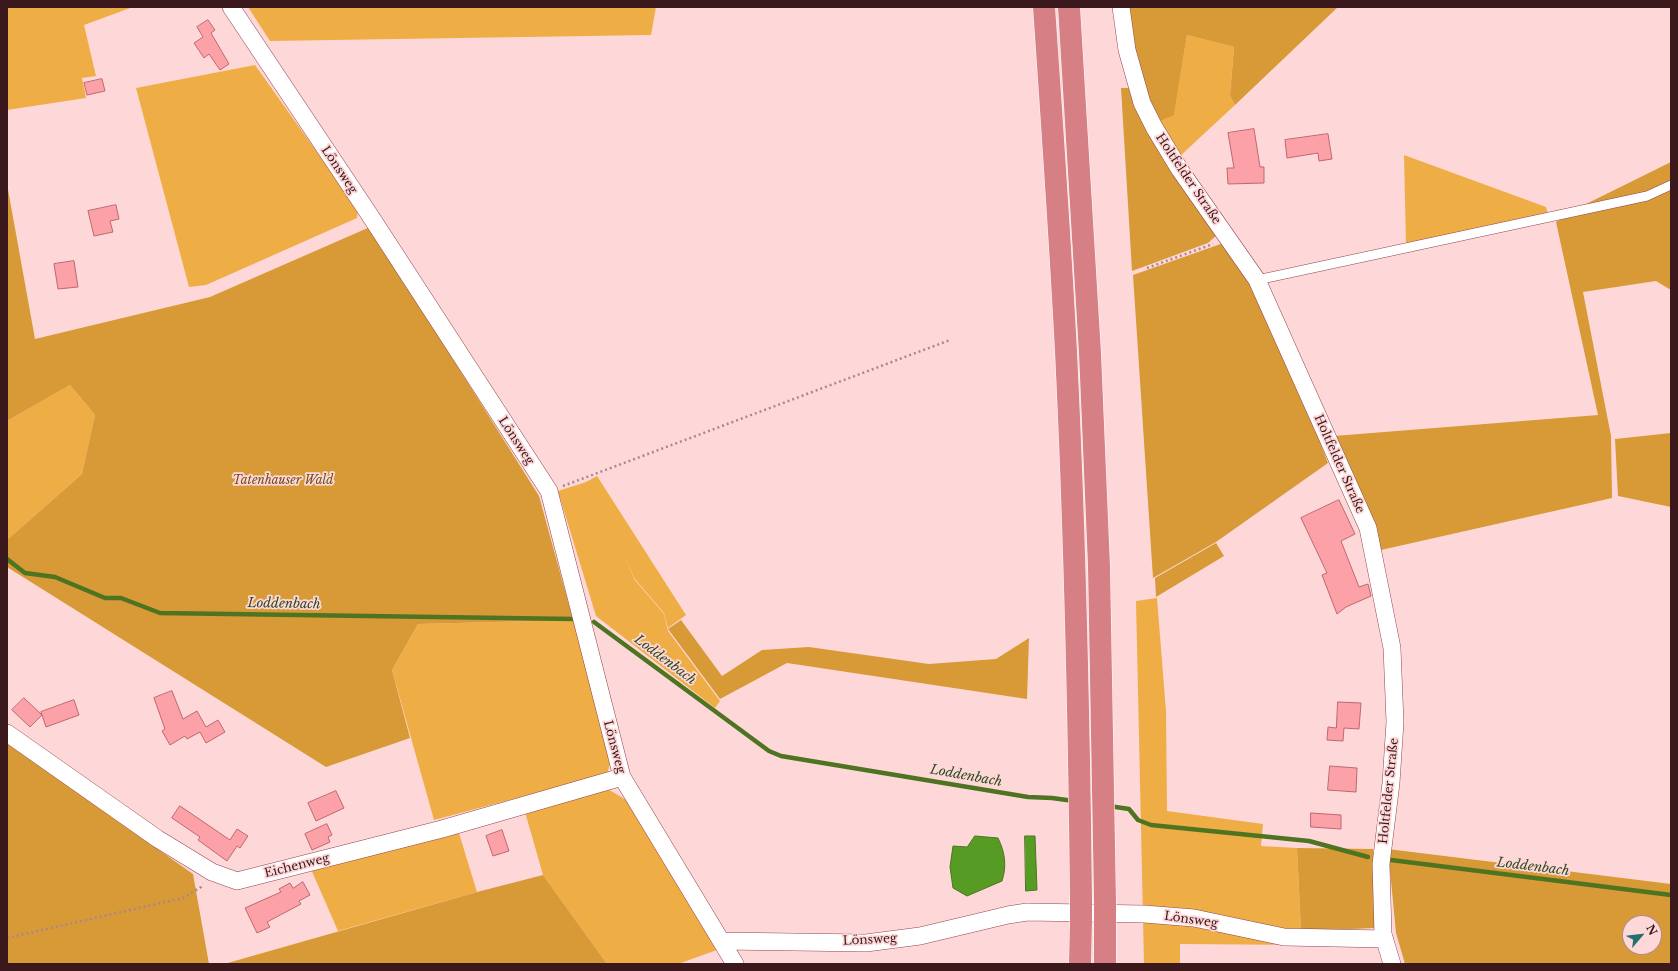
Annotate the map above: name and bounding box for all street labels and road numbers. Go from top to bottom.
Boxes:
street label: Holtfelder Straße [1152,131,1224,227]
street label: Lönsweg [318,143,360,197]
street label: Holtfelder Straße [1311,412,1367,516]
street label: Lönsweg [495,414,537,468]
street label: Lönsweg [600,719,628,775]
street label: Holtfelder Straße [1376,737,1402,845]
street label: Eichenweg [263,851,331,881]
street label: Lönsweg [1163,909,1219,931]
street label: Lönsweg [843,931,897,949]

